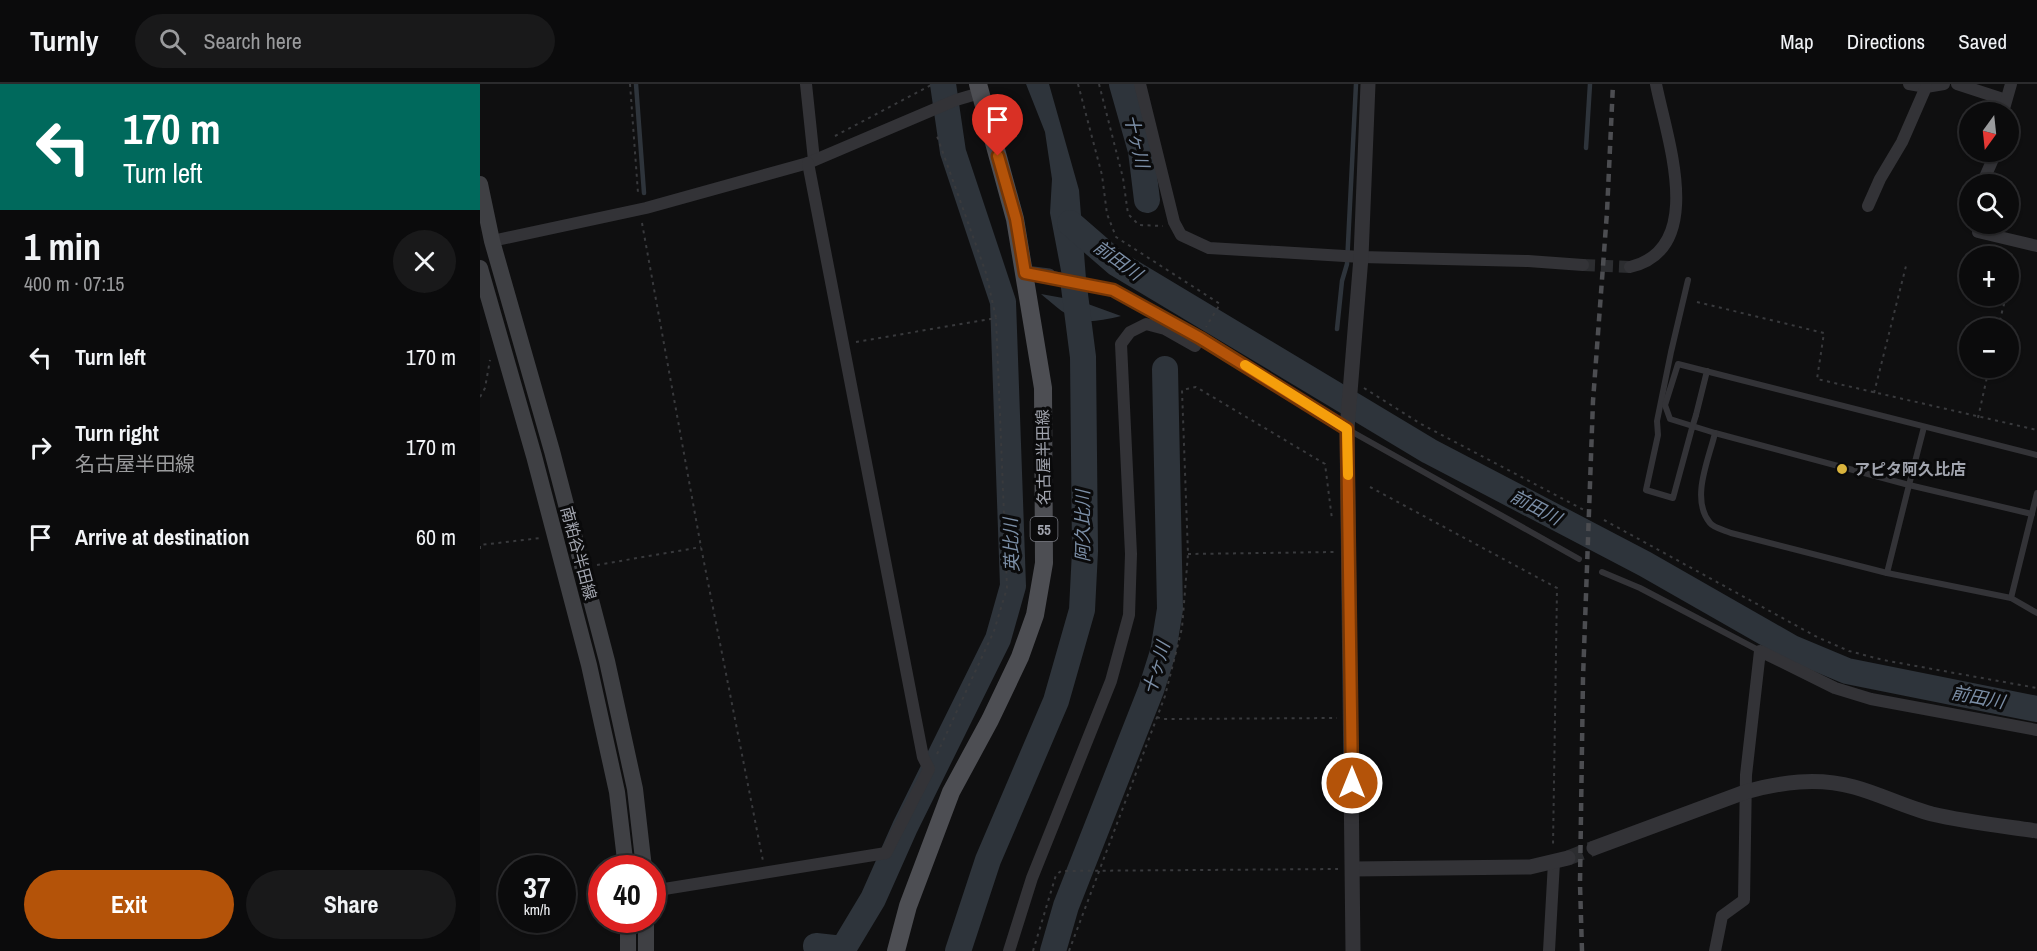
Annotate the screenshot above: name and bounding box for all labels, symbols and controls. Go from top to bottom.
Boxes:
search box [135,14,555,68]
text: Turnly [30,22,99,60]
icon: search [156,25,189,58]
text: Search here [204,26,302,56]
text: Map [1780,27,1814,56]
text: Directions [1847,27,1925,56]
text: Saved [1958,27,2007,56]
pin [972,94,1023,156]
text: 170 m [123,101,221,157]
north arrow [1959,102,2019,162]
map controls [1959,102,2019,378]
icon: arrive [981,103,1014,136]
icon: left [24,108,102,186]
water label: 十ヶ川 [1119,112,1156,172]
text: Turn left [123,155,202,191]
button: search [1959,174,2019,234]
text: 1 min [24,223,101,271]
button: close [393,230,456,293]
water label: 前田川 [1089,234,1149,287]
button: + [1959,246,2019,306]
text: 400 m · 07:15 [24,270,124,297]
button: − [1959,318,2019,378]
icon: left [24,341,57,374]
text: Turn left [75,342,146,372]
text: 170 m [406,342,456,372]
street label: 名古屋半田線 [1031,409,1055,505]
text: Turn right [75,418,159,448]
icon: right [24,431,57,464]
text: 170 m [406,432,456,462]
text: 名古屋半田線 [75,450,195,477]
place label: アピタ阿久比店 [1854,458,1966,480]
marker: アピタ阿久比店 [1835,462,1849,476]
water label: 前田川 [1506,483,1567,532]
water label: 阿久比川 [1070,488,1095,562]
street label: 南粕谷半田線 [556,504,602,602]
water label: 英比川 [997,516,1024,572]
road number: 55 [1030,517,1058,541]
icon: arrive [24,521,57,554]
text: Arrive at destination [75,522,249,552]
text: 60 m [416,522,456,552]
water label: 十ヶ川 [1137,637,1176,697]
water label: 前田川 [1949,680,2009,715]
position arrow [1320,751,1384,815]
speed limit sign: 40 [588,855,666,933]
text: 37 [523,867,551,907]
button: Exit [24,870,234,939]
button: Share [246,870,456,939]
text: km/h [524,899,550,920]

